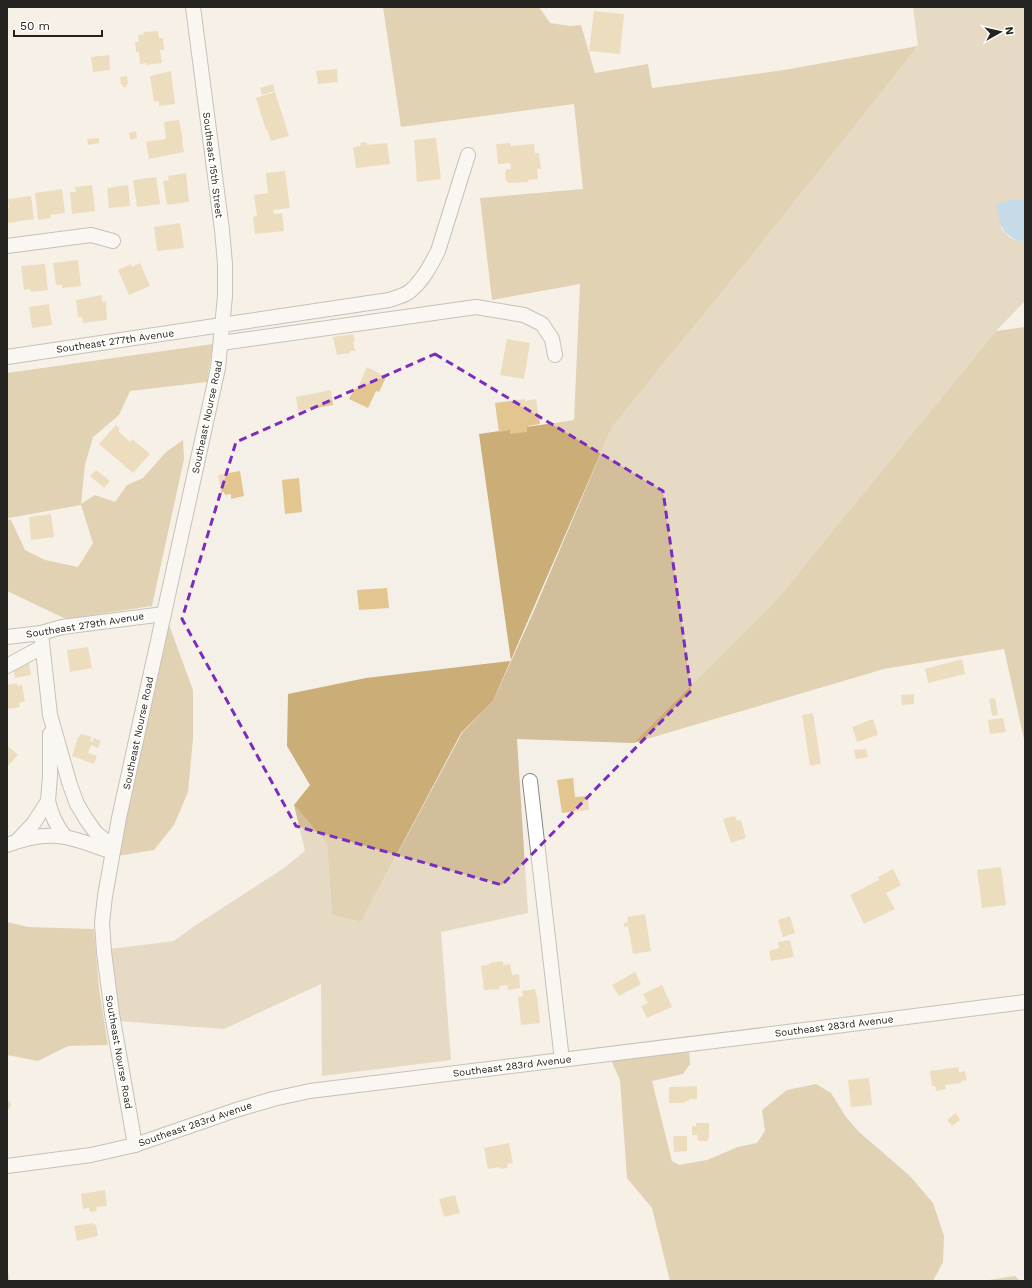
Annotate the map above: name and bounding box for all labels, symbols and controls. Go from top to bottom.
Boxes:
scale bar [14,12,102,38]
north arrow [980,12,1020,52]
text: 50 m [20,19,50,33]
text: N [1002,26,1016,36]
street label: Southeast 15th Street [201,111,225,219]
street label: Southeast 277th Avenue [55,327,175,355]
street label: Southeast Nourse Road [190,359,224,475]
street label: Southeast 279th Avenue [25,610,145,640]
street label: Southeast Nourse Road [121,675,155,791]
street label: Southeast Nourse Road [104,994,134,1110]
street label: Southeast 283rd Avenue [774,1013,894,1039]
street label: Southeast 283rd Avenue [452,1053,572,1079]
street label: Southeast 283rd Avenue [137,1099,253,1149]

